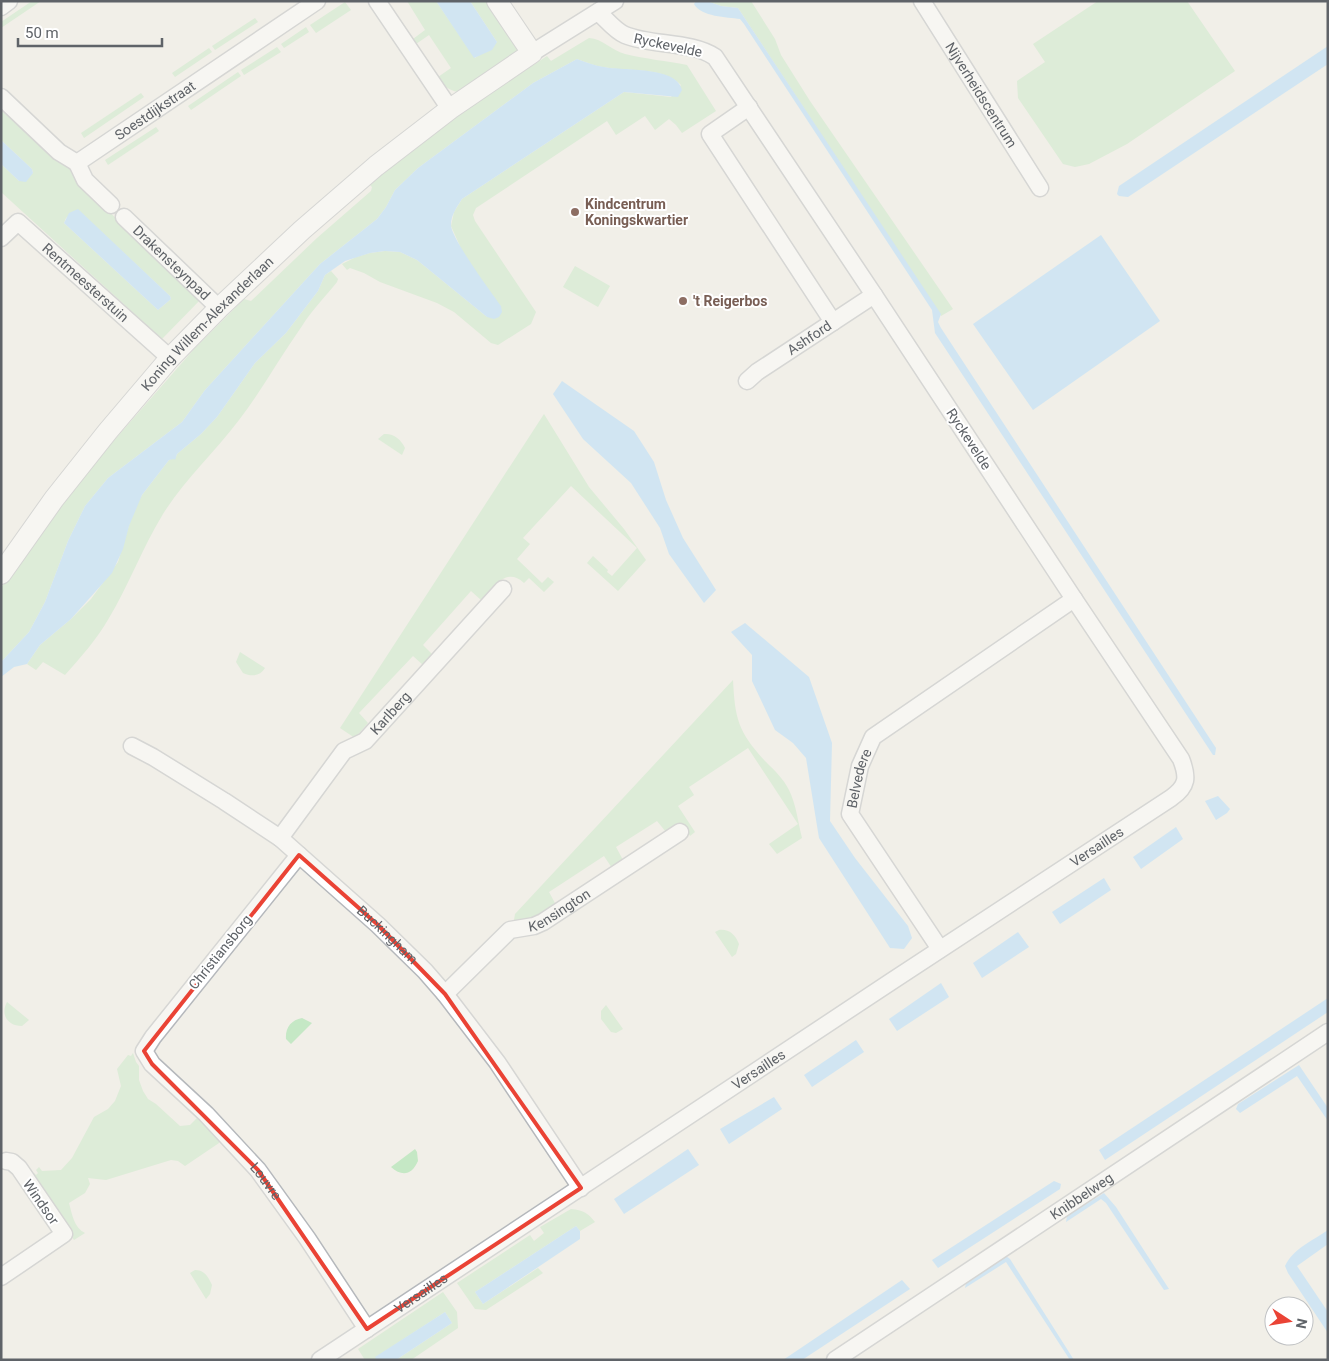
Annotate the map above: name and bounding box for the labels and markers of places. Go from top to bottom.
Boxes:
place label: Kindcentrum Koningskwartier [585,196,688,228]
marker: Kindcentrum Koningskwartier [569,206,581,218]
place label: 't Reigerbos [693,293,767,309]
marker: 't Reigerbos [677,295,689,307]

